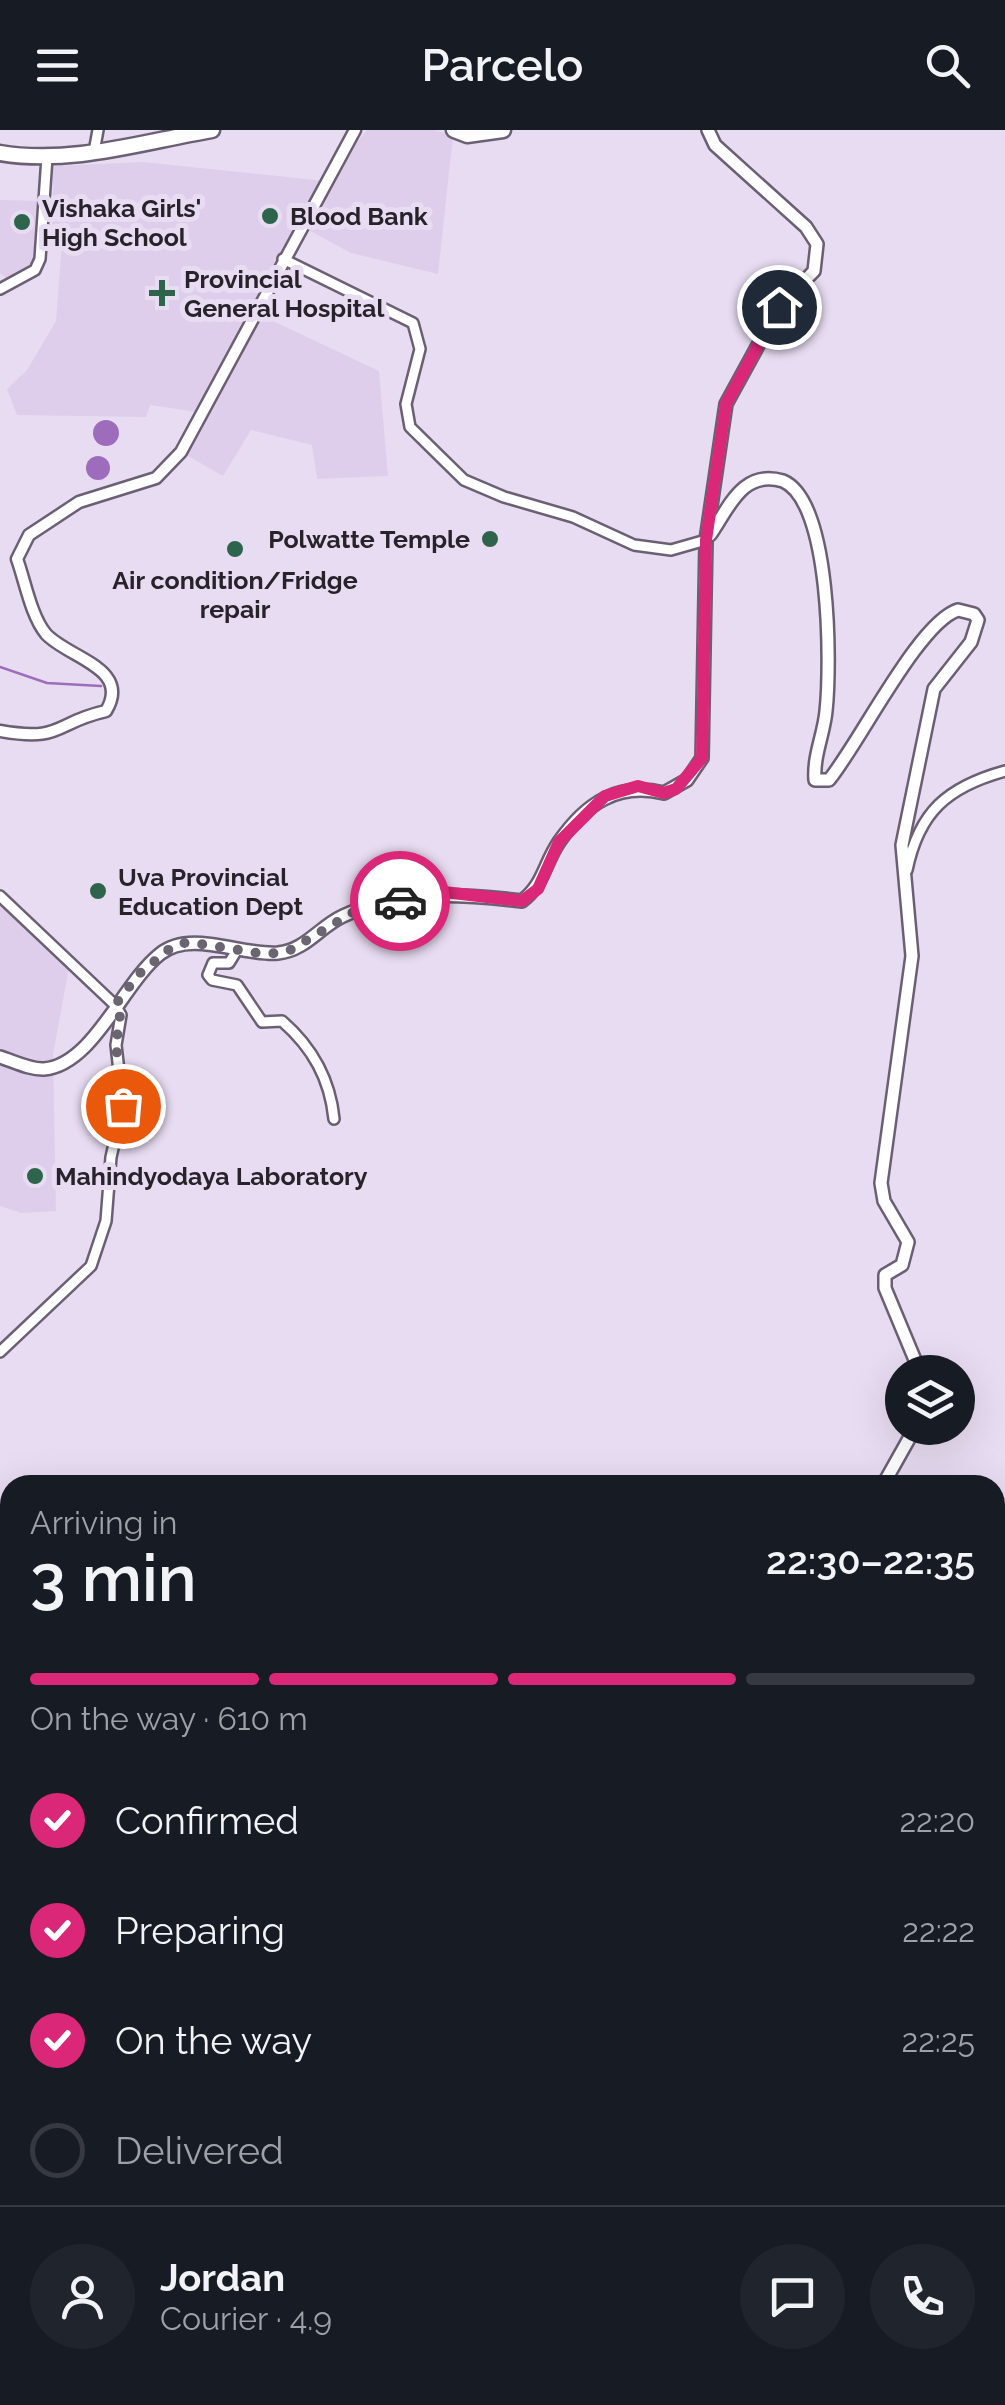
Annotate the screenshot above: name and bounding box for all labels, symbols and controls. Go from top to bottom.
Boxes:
icon: menu [30,38,85,93]
icon: search [920,38,975,93]
text: Parcelo [422,39,583,92]
place label: Vishaka Girls' High School [42,193,201,252]
place label: Blood Bank [290,201,429,231]
marker: Blood Bank [259,205,281,227]
marker: Vishaka Girls' High School [11,211,33,233]
place label: Provincial General Hospital [184,264,384,323]
pin [737,265,822,350]
marker: Provincial General Hospital [149,280,175,306]
icon: home [752,280,807,335]
place label: Polwatte Temple [268,524,470,554]
marker: Polwatte Temple [479,528,501,550]
marker: Air condition/Fridge repair [224,538,246,560]
place label: Air condition/Fridge repair [112,565,358,624]
courier [350,851,450,951]
place label: Uva Provincial Education Dept [118,862,303,921]
icon: car [373,874,428,929]
marker: Uva Provincial Education Dept [87,880,109,902]
pin [81,1064,166,1149]
icon: bag [96,1079,151,1134]
place label: Mahindyodaya Laboratory [55,1161,368,1191]
marker: Mahindyodaya Laboratory [24,1165,46,1187]
map controls [885,1355,975,1445]
button: layers [885,1355,975,1445]
text: Arriving in [30,1504,177,1541]
text: 22:30–22:35 [766,1538,975,1583]
text: 3 min [30,1540,197,1616]
text: On the way · 610 m [30,1700,308,1737]
icon: check [30,1793,85,1848]
text: Confirmed [115,1798,299,1843]
text: 22:20 [899,1802,975,1839]
icon: check [30,1903,85,1958]
text: Preparing [115,1908,285,1953]
text: 22:22 [902,1912,975,1949]
icon: check [30,2013,85,2068]
text: On the way [115,2018,312,2063]
text: 22:25 [902,2022,975,2059]
text: Delivered [115,2128,284,2173]
button: person [30,2244,135,2349]
button: chat [740,2244,845,2349]
button: phone [870,2244,975,2349]
text: Jordan [160,2255,285,2300]
text: Courier · 4.9 [160,2300,332,2337]

